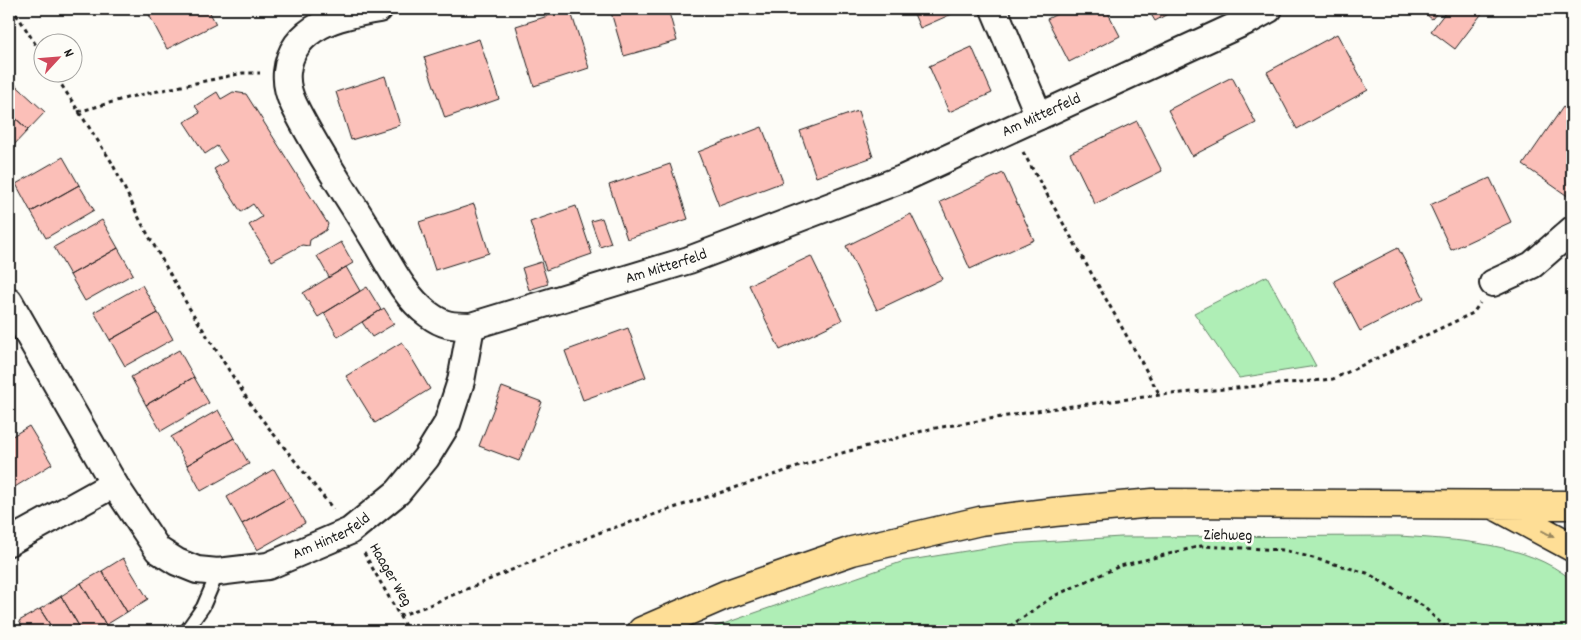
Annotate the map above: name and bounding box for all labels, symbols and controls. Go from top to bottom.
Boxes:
north arrow [32,32,82,82]
text: N [57,46,78,61]
street label: Am Mitterfeld [998,87,1085,143]
street label: Am Mitterfeld [622,243,710,290]
street label: Am Hinterfeld [289,507,375,566]
street label: Ziehweg [1203,524,1253,548]
one-way arrow [1541,530,1555,538]
street label: Haager Weg [363,539,417,611]

